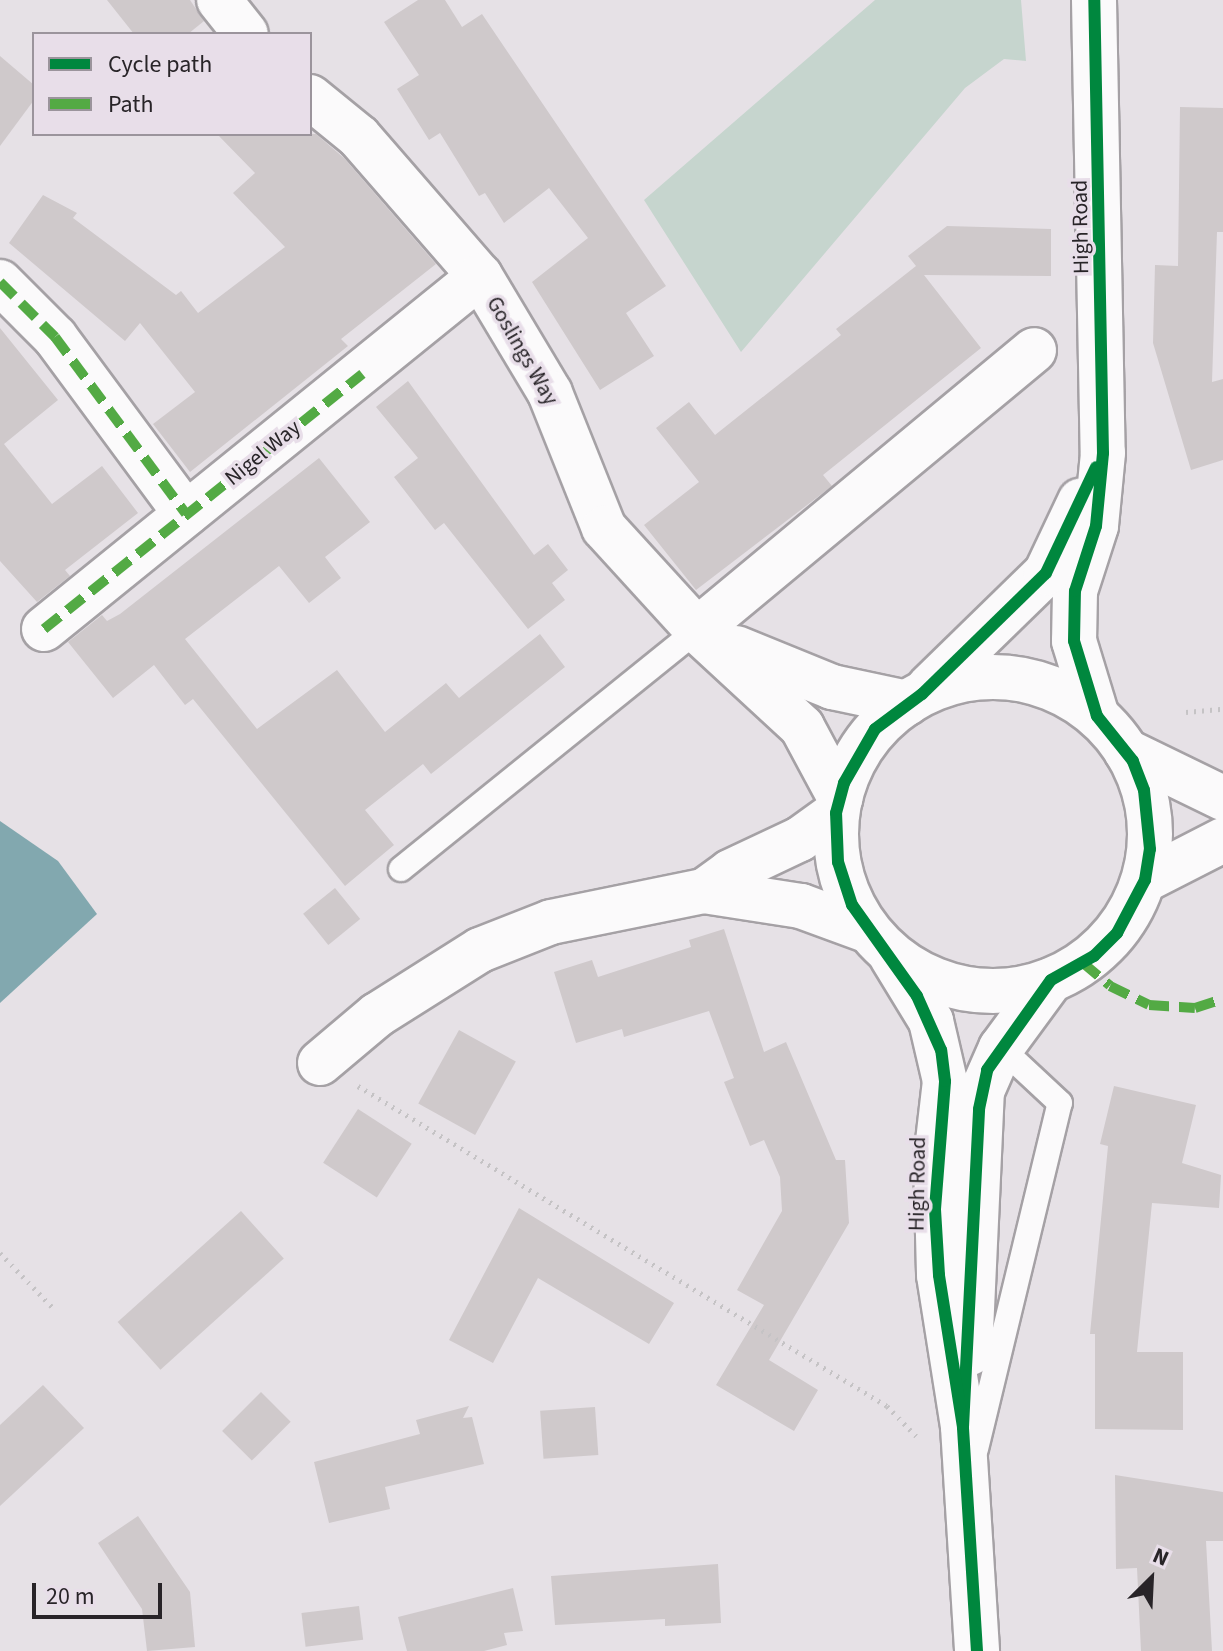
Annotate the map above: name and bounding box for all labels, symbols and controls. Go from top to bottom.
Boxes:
legend [32,32,312,136]
text: Cycle path [108,47,212,82]
text: Path [108,87,154,122]
street label: High Road [1067,180,1095,274]
street label: Goslings Way [480,292,564,410]
street label: Nigel Way [220,415,306,491]
street label: High Road [904,1137,932,1231]
north arrow [1111,1539,1191,1619]
text: N [1148,1539,1174,1575]
scale bar [36,1567,166,1617]
text: 20 m [46,1579,95,1614]

